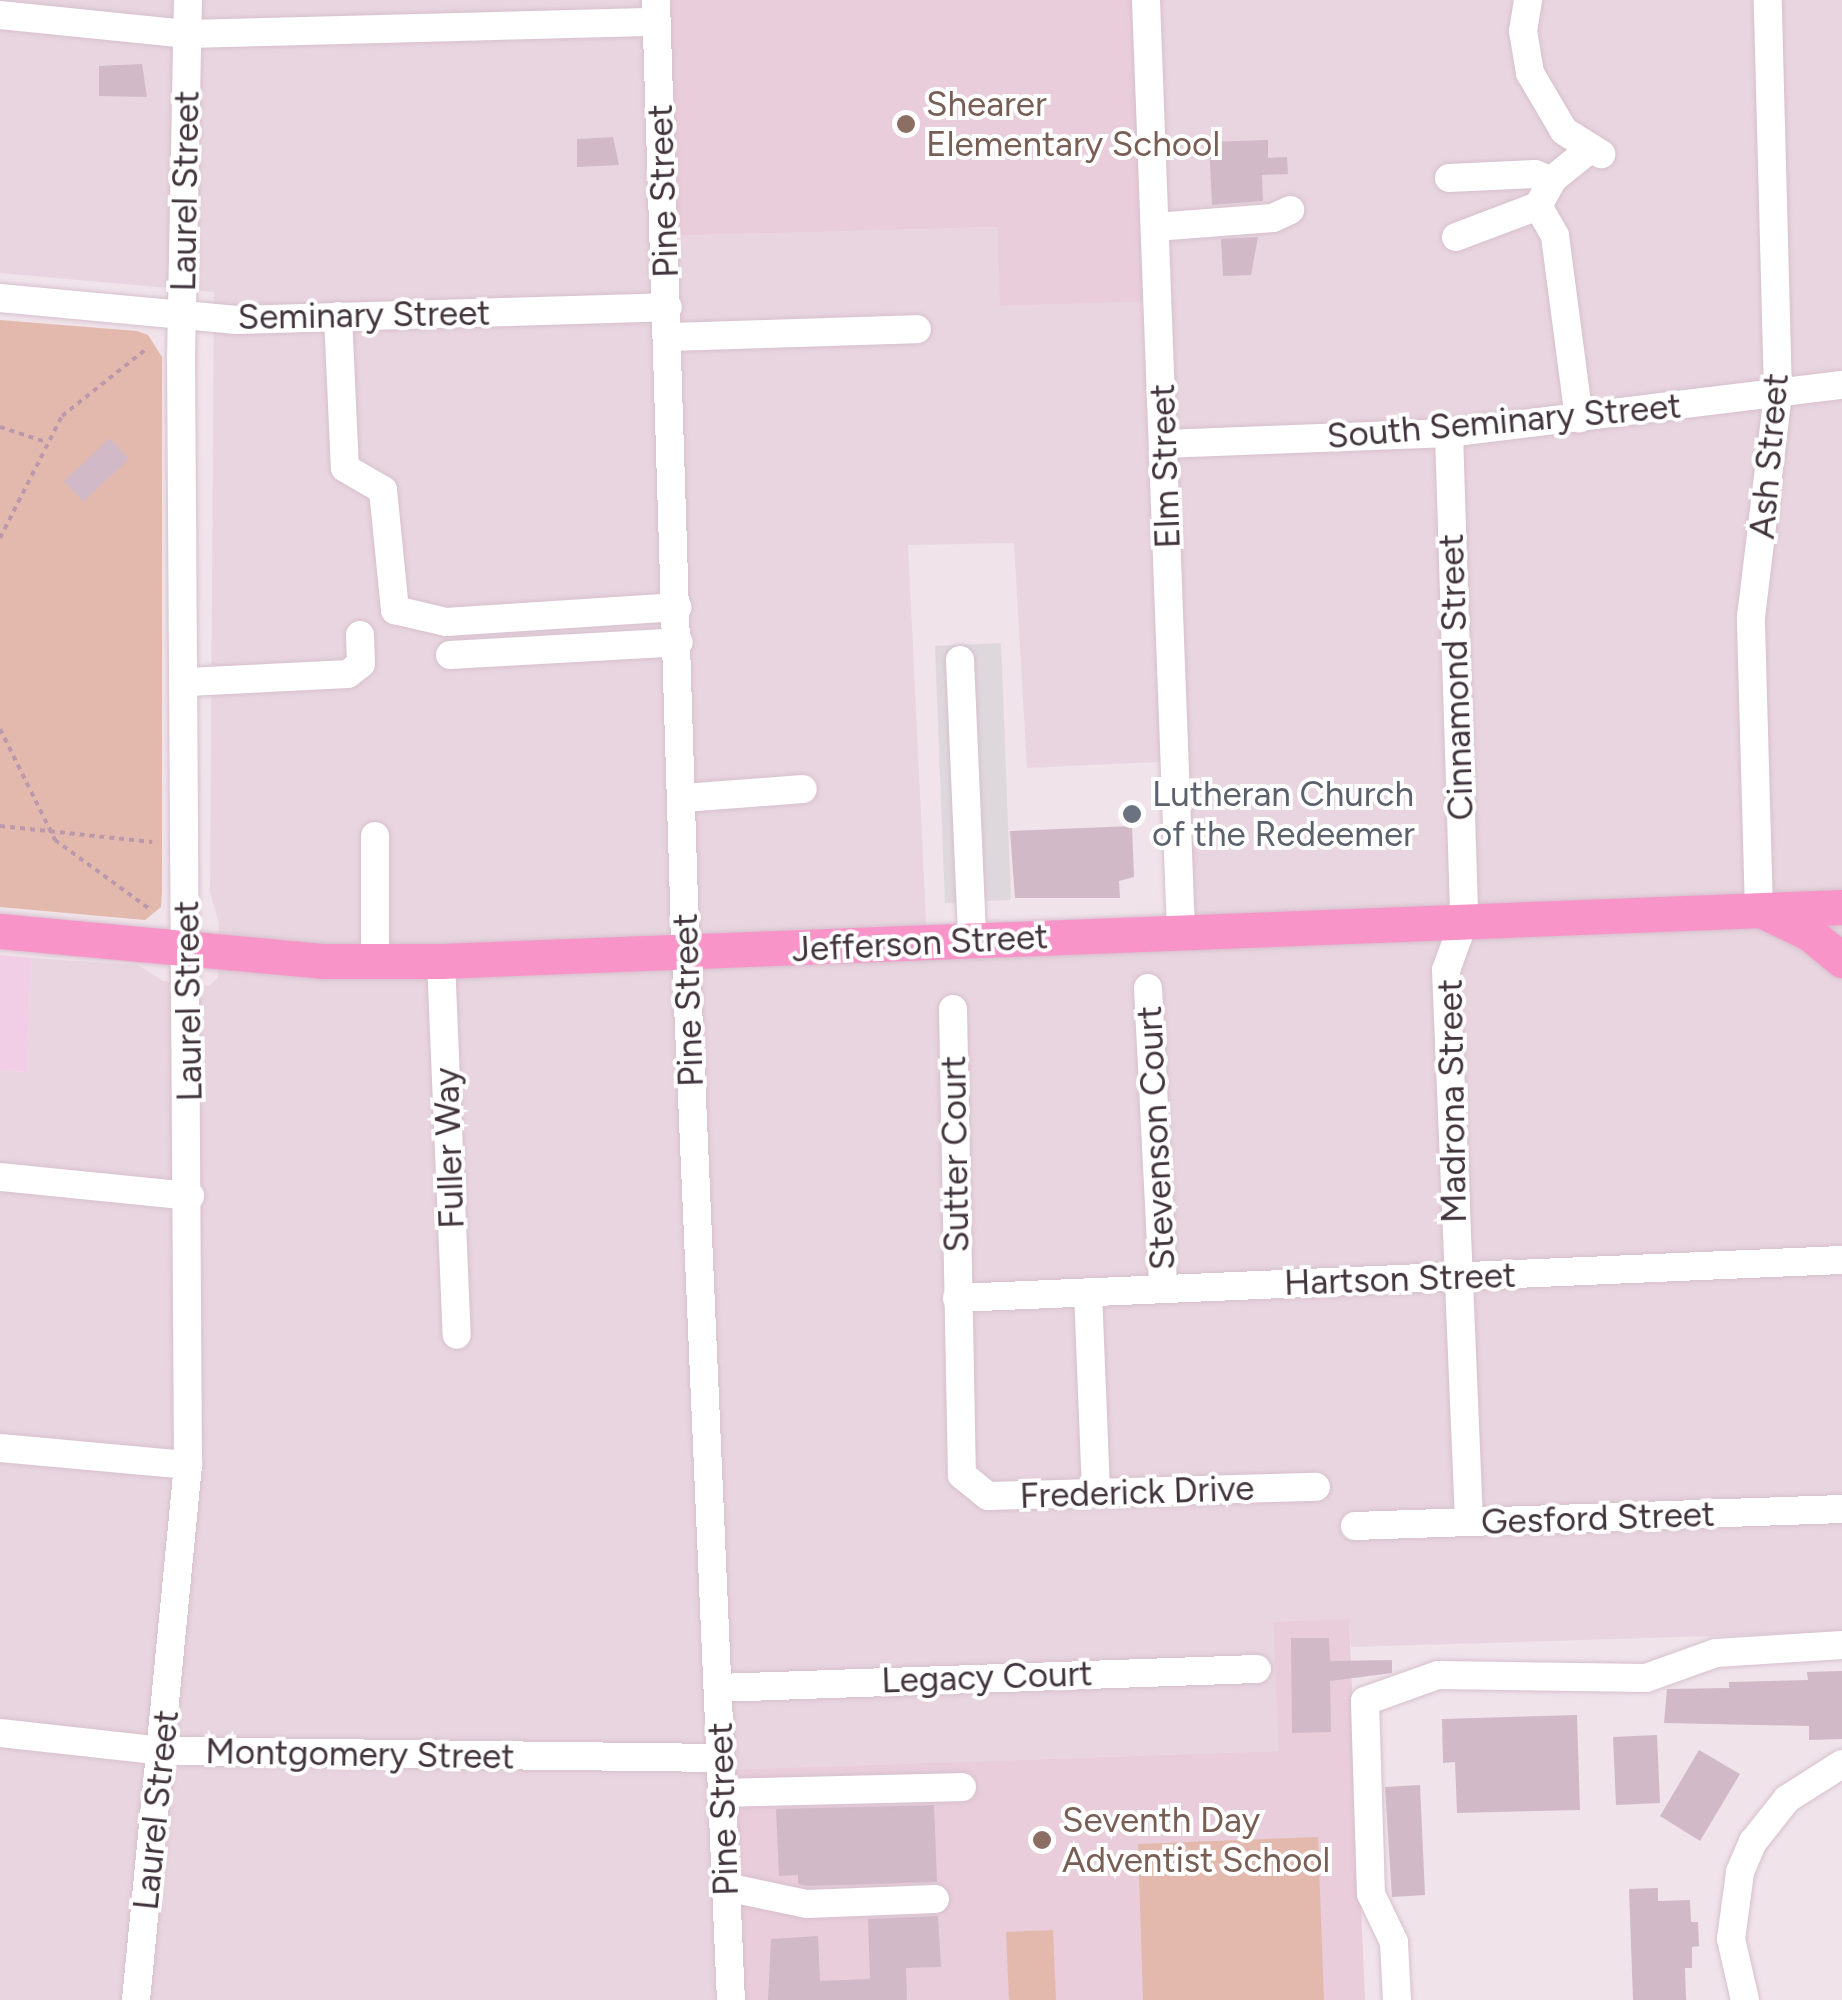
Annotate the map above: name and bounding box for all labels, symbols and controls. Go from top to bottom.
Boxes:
place label: Shearer Elementary School [926,83,1220,165]
street label: Laurel Street [162,90,208,292]
street label: Pine Street [639,103,687,279]
marker: Shearer Elementary School [895,113,917,135]
street label: Seminary Street [237,292,491,338]
street label: Ash Street [1741,371,1797,541]
street label: Elm Street [1141,383,1189,549]
street label: South Seminary Street [1325,385,1683,457]
street label: Cinnamond Street [1430,533,1482,821]
place label: Lutheran Church of the Redeemer [1152,773,1415,855]
marker: Lutheran Church of the Redeemer [1121,803,1143,825]
street label: Laurel Street [165,900,211,1102]
street label: Pine Street [664,912,712,1088]
street label: Jefferson Street [791,915,1049,971]
street label: Madrona Street [1429,979,1475,1223]
street label: Stevenson Court [1128,1005,1184,1271]
street label: Sutter Court [932,1055,978,1253]
street label: Fuller Way [425,1067,473,1229]
street label: Hartson Street [1283,1254,1517,1304]
street label: Frederick Drive [1019,1467,1255,1517]
street label: Gesford Street [1480,1493,1716,1543]
street label: Legacy Court [881,1652,1093,1702]
street label: Laurel Street [125,1708,187,1912]
street label: Pine Street [699,1721,747,1897]
street label: Montgomery Street [205,1730,515,1778]
place label: Seventh Day Adventist School [1062,1799,1330,1881]
marker: Seventh Day Adventist School [1031,1829,1053,1851]

